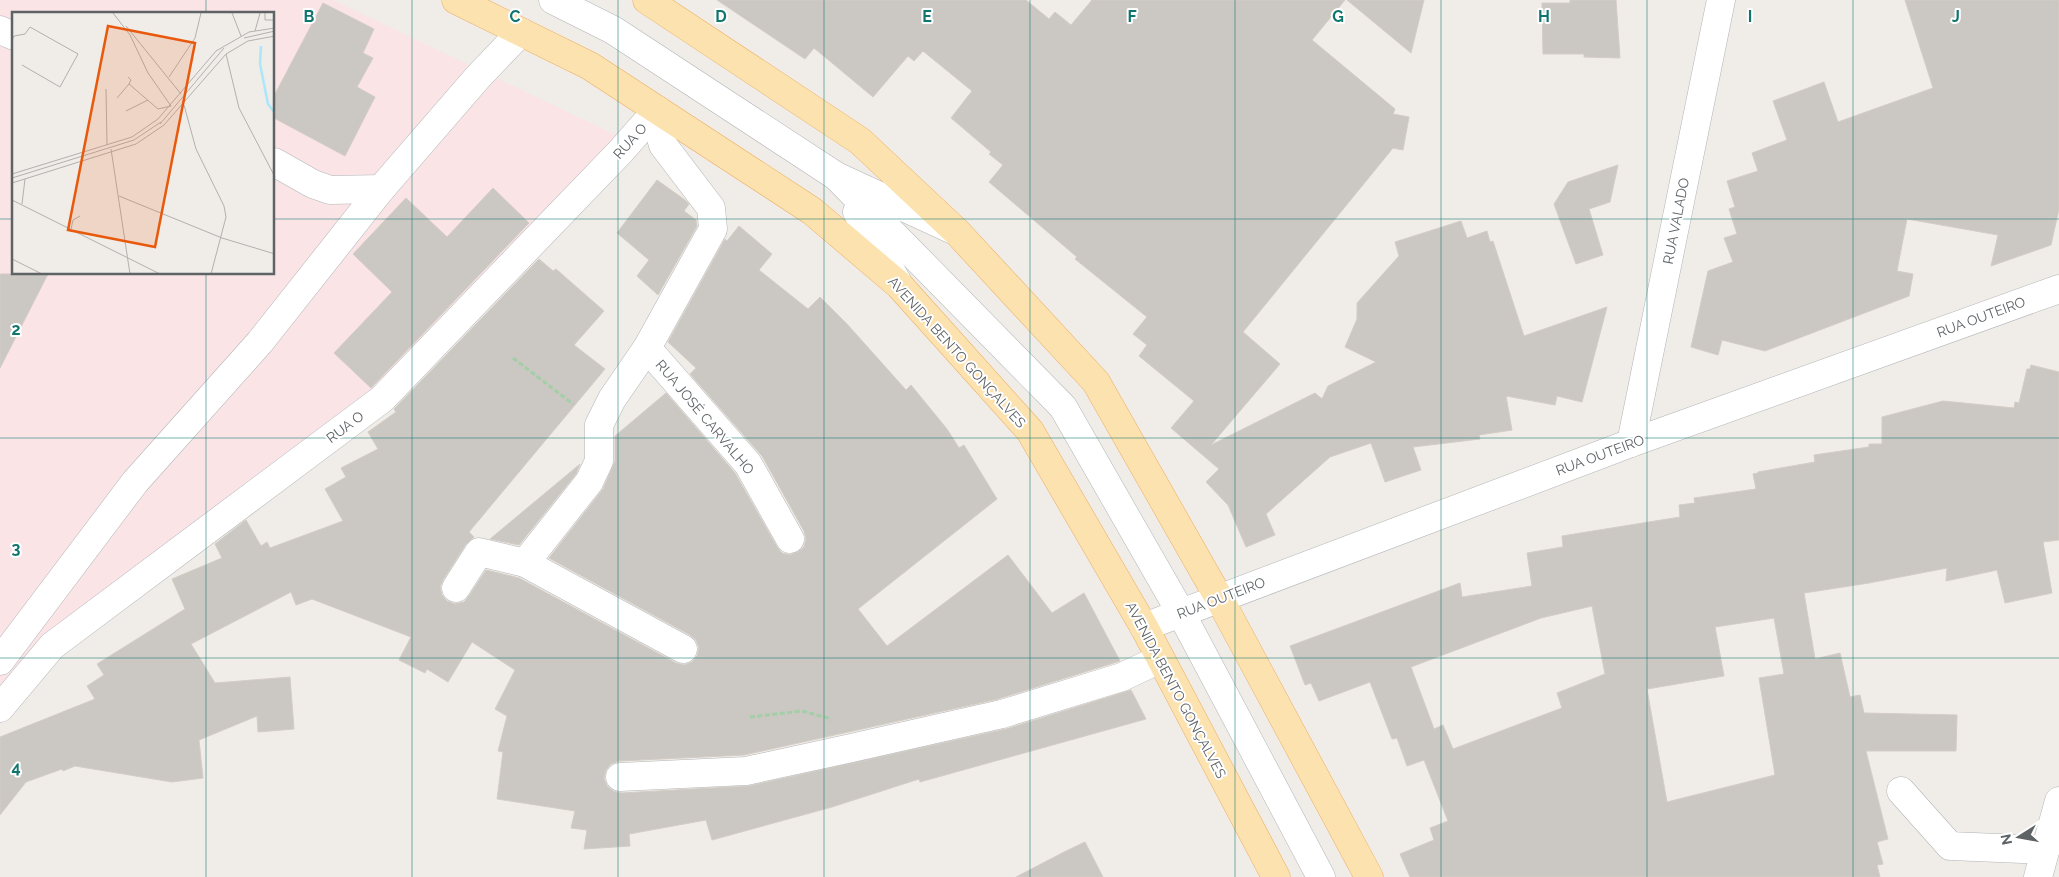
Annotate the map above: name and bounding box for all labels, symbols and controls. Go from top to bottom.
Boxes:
text: B [304,7,315,26]
text: C [510,7,521,26]
text: D [715,7,727,26]
text: E [922,7,932,26]
text: F [1127,7,1137,26]
text: G [1332,7,1344,26]
text: H [1538,7,1550,26]
text: I [1748,7,1752,26]
text: J [1952,7,1960,26]
inset map [12,12,275,275]
street label: RUA O [610,120,650,162]
street label: RUA VALADO [1660,176,1692,266]
street label: AVENIDA BENTO GONÇALVES [885,273,1029,431]
street label: RUA OUTEIRO [1934,294,2028,340]
text: 2 [11,320,21,339]
street label: RUA JOSÉ CARVALHO [652,356,758,477]
street label: RUA O [323,408,367,446]
street label: RUA OUTEIRO [1553,432,1647,478]
text: 3 [12,539,21,558]
street label: RUA OUTEIRO [1175,574,1267,622]
street label: AVENIDA BENTO GONÇALVES [1123,599,1230,781]
text: 4 [11,758,21,777]
north arrow [1994,812,2044,862]
text: N [1997,833,2015,846]

